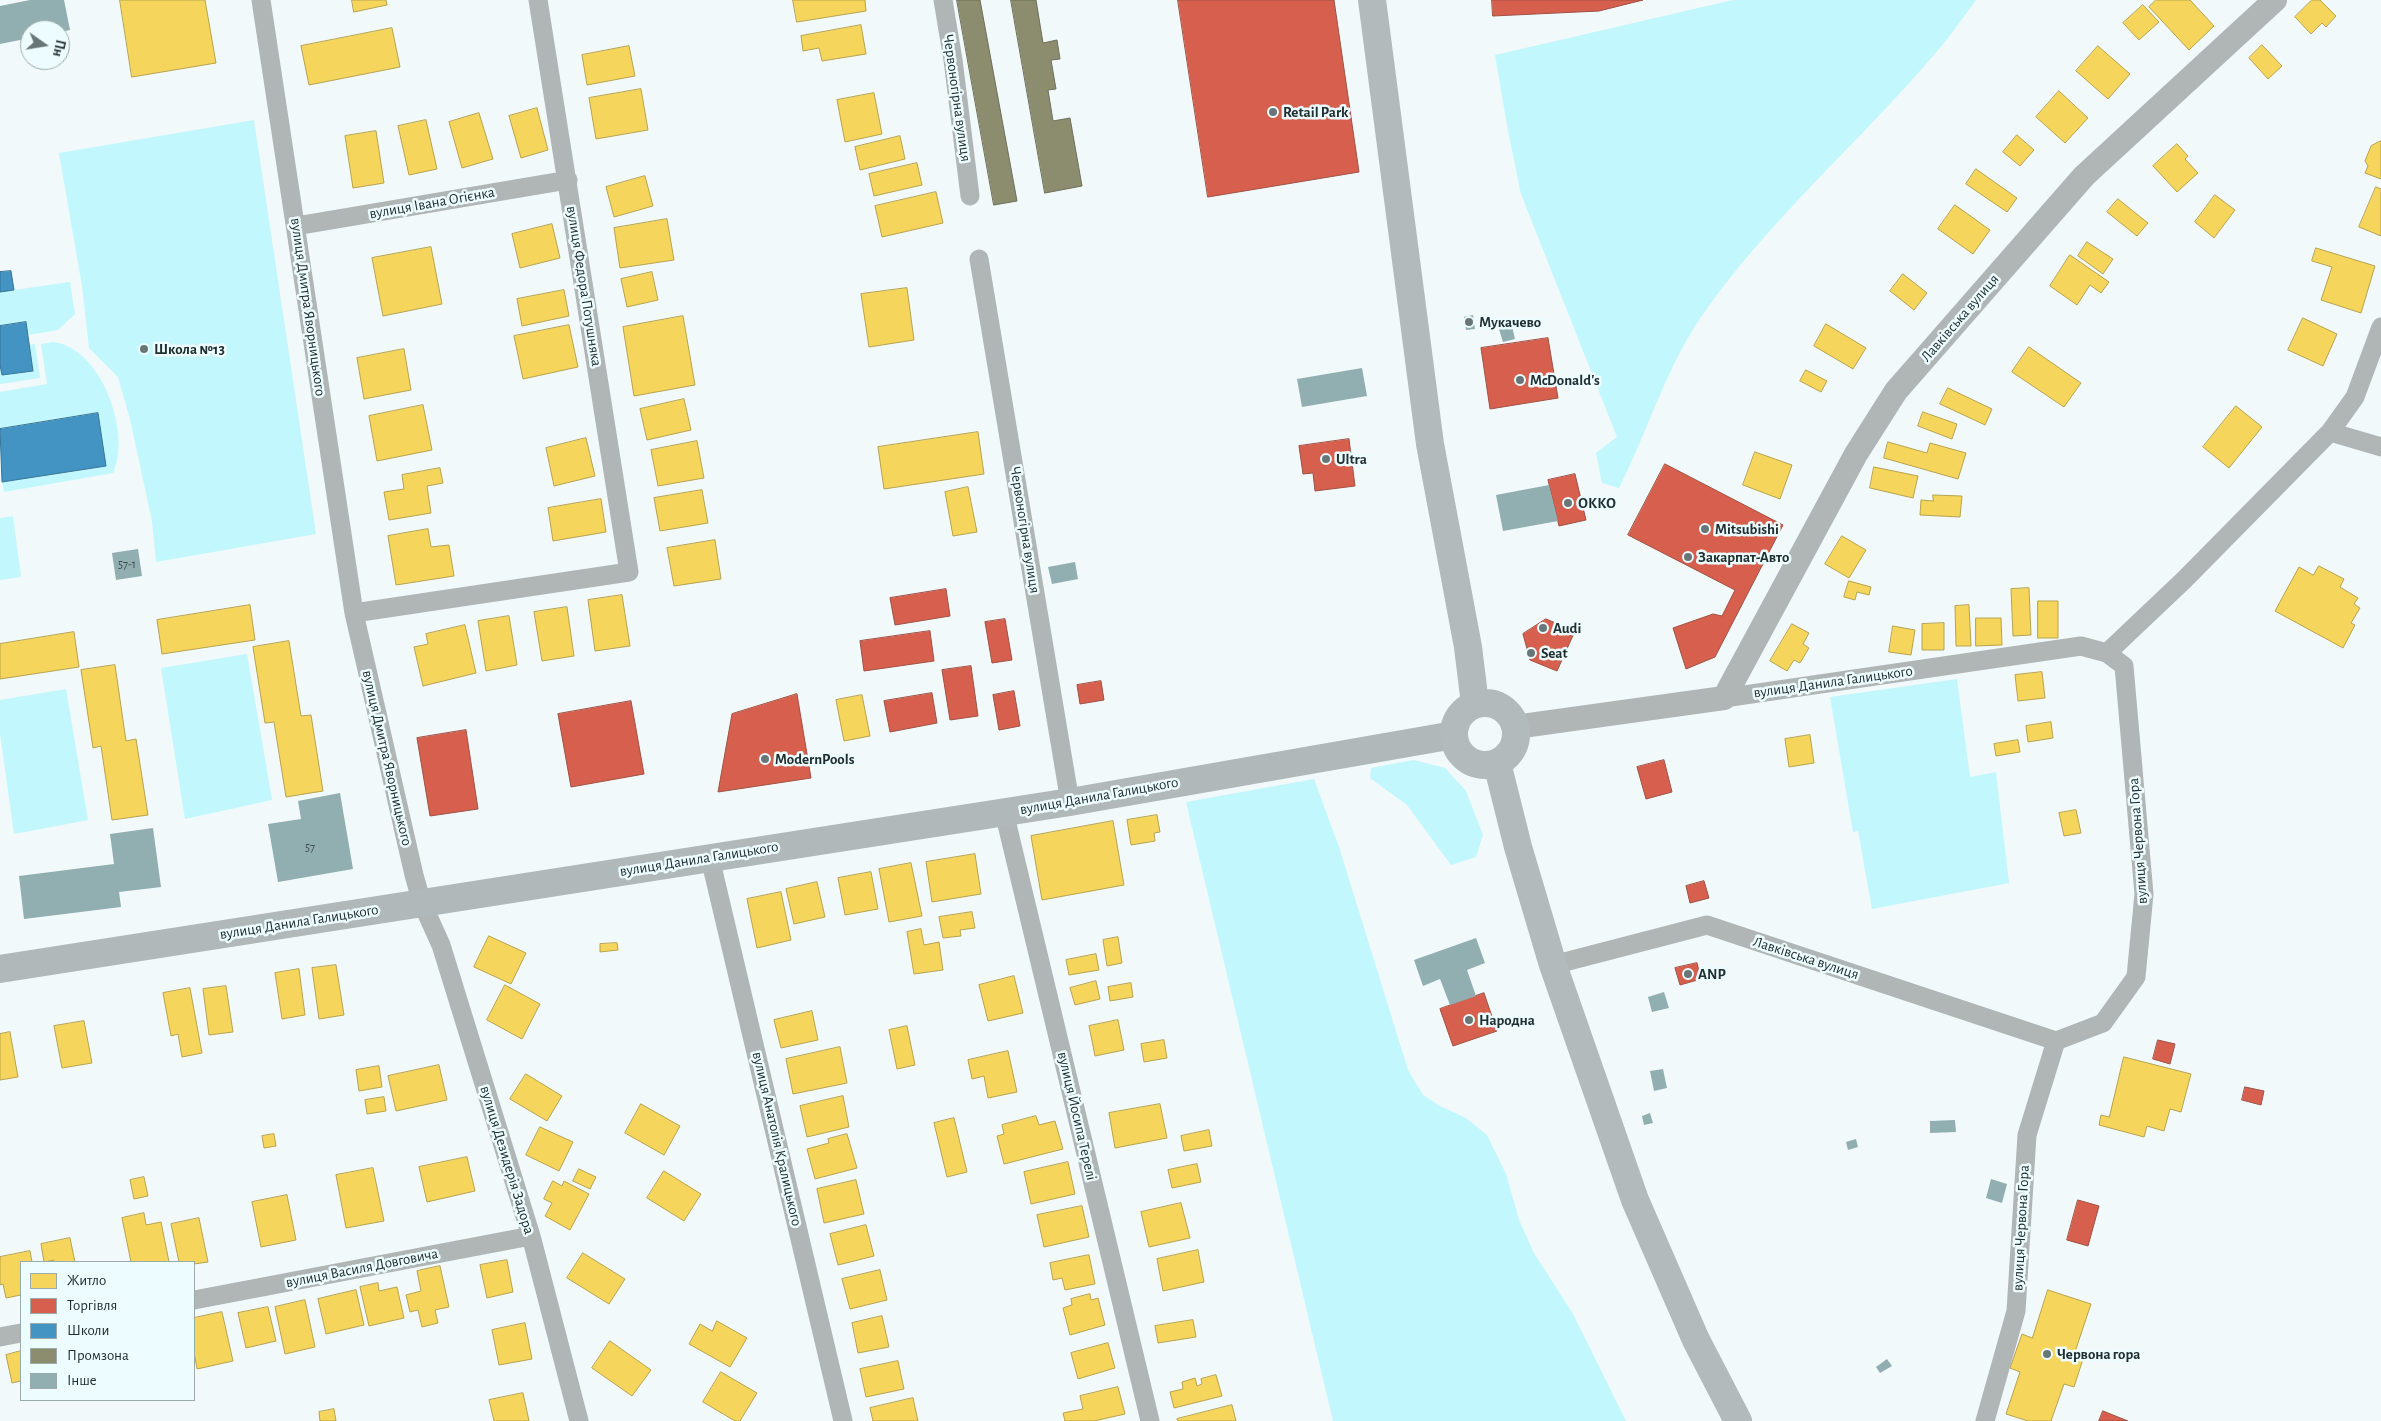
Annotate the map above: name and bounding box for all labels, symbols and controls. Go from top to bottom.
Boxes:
north arrow [20,20,70,70]
street label: Червоногірна вулиця [939,33,975,163]
text: Пн [50,38,67,58]
place label: Retail Park [1283,103,1348,121]
marker: Retail Park [1267,106,1279,118]
street label: вулиця Івана Огієнка [368,183,496,223]
street label: вулиця Федора Потушняка [562,205,606,367]
street label: вулиця Дмитра Яворницького [287,217,329,397]
street label: Лавківська вулиця [1917,271,2003,365]
place label: Мукачево [1479,313,1541,331]
marker: Мукачево [1463,316,1475,328]
place label: Школа №13 [154,340,225,358]
marker: Школа №13 [138,343,150,355]
place label: McDonald's [1530,371,1600,389]
marker: McDonald's [1514,374,1526,386]
place label: Ultra [1336,450,1367,468]
marker: Ultra [1320,453,1332,465]
street label: Червоногірна вулиця [1006,465,1044,595]
place label: ОККО [1578,494,1616,512]
marker: ОККО [1562,497,1574,509]
place label: Mitsubishi [1715,520,1779,538]
marker: Mitsubishi [1699,523,1711,535]
place label: Закарпат-Авто [1698,548,1789,566]
marker: Закарпат-Авто [1682,551,1694,563]
house number: 57-1 [118,557,136,571]
place label: Audi [1553,619,1581,637]
marker: Audi [1537,622,1549,634]
place label: Seat [1541,644,1568,662]
marker: Seat [1525,647,1537,659]
street label: вулиця Данила Галицького [1752,662,1914,702]
street label: вулиця Дмитра Яворницького [358,668,416,848]
place label: ModernPools [775,750,854,768]
marker: ModernPools [759,753,771,765]
street label: вулиця Данила Галицького [1018,773,1180,819]
street label: вулиця Червона Гора [2125,777,2151,905]
street label: вулиця Данила Галицького [618,838,780,880]
house number: 57 [305,840,315,854]
street label: вулиця Данила Галицького [218,901,380,943]
street label: Лавківська вулиця [1751,932,1861,984]
place label: ANP [1698,965,1726,983]
marker: ANP [1682,968,1694,980]
place label: Народна [1479,1011,1535,1029]
marker: Народна [1463,1014,1475,1026]
street label: вулиця Анатолія Кралицького [748,1050,806,1228]
street label: вулиця Йосипа Терелі [1053,1050,1101,1182]
street label: вулиця Дезидерія Задора [476,1084,538,1236]
street label: вулиця Червона Гора [2009,1165,2033,1291]
street label: вулиця Василя Довговича [284,1244,440,1292]
legend [20,1261,195,1401]
text: Житло [67,1273,106,1288]
text: Торгівля [67,1298,117,1313]
text: Школи [67,1323,109,1338]
place label: Червона гора [2057,1345,2140,1363]
text: Промзона [67,1348,129,1363]
marker: Червона гора [2041,1348,2053,1360]
text: Інше [67,1373,97,1388]

